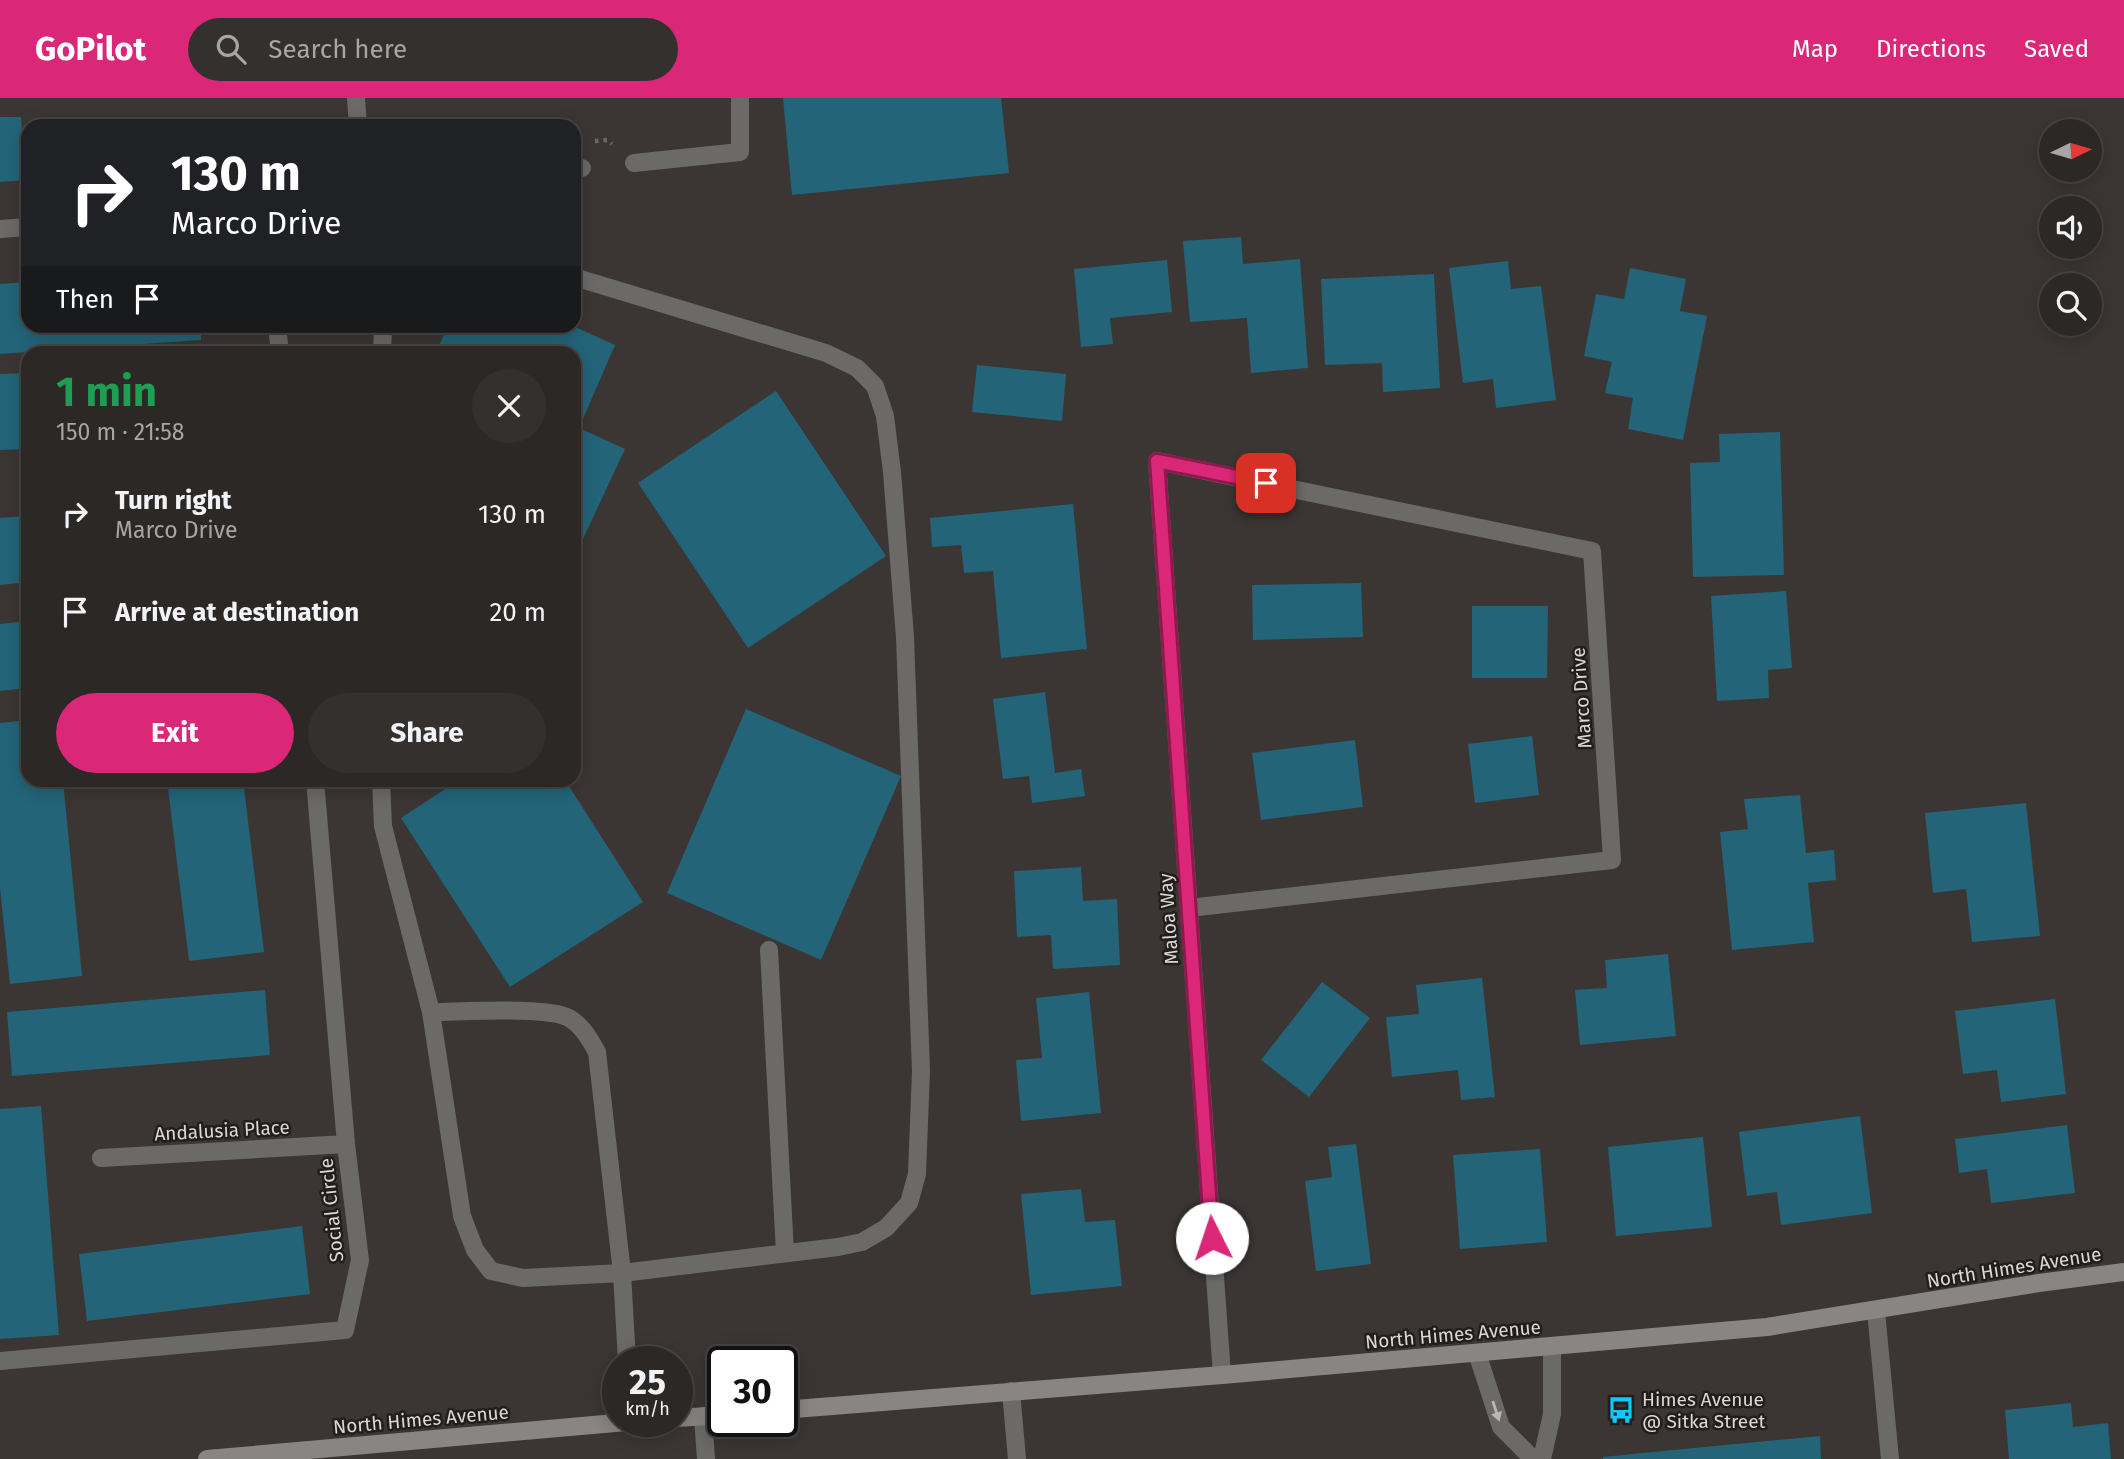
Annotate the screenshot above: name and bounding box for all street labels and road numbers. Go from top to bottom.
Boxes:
street label: Marco Drive [1566,647,1597,749]
street label: Maloa Way [1154,872,1183,965]
street label: Andalusia Place [154,1115,290,1146]
street label: Social Circle [315,1157,348,1263]
street label: North Himes Avenue [1925,1242,2103,1293]
street label: North Himes Avenue [1364,1315,1542,1354]
street label: North Himes Avenue [332,1400,510,1439]

